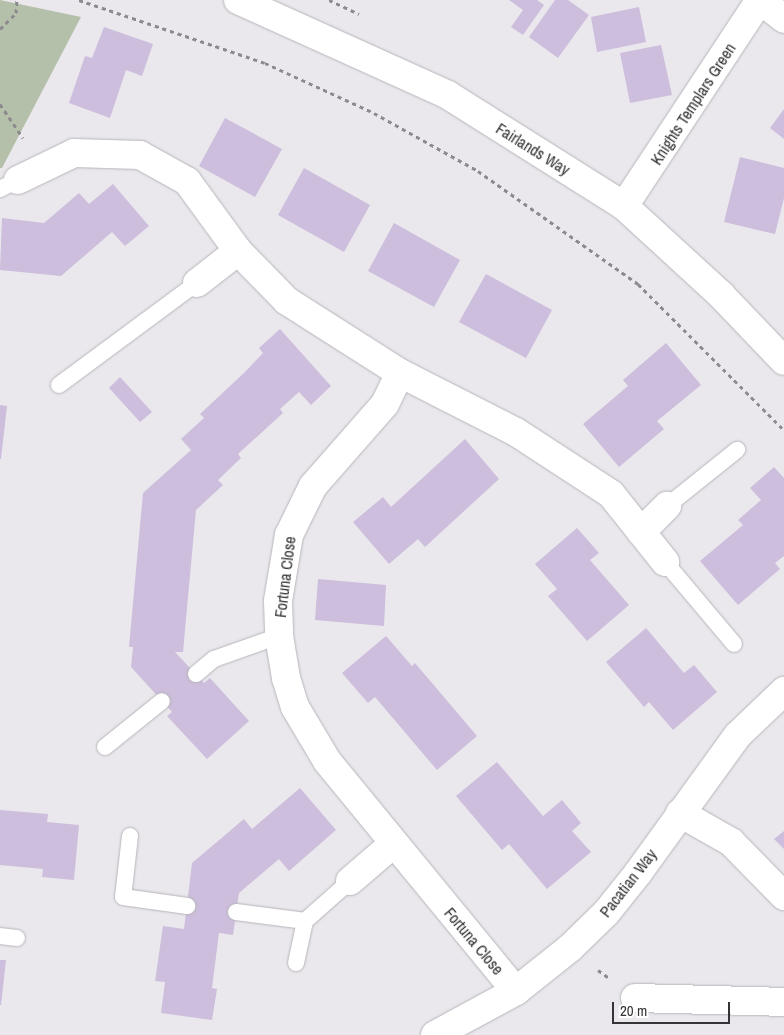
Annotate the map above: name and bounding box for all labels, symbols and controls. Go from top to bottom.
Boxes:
street label: Knights Templars Green [646,39,740,169]
street label: Fairlands Way [493,119,573,179]
street label: Fortuna Close [270,535,300,619]
street label: Pacatian Way [595,845,661,921]
street label: Fortuna Close [440,904,508,978]
scale bar [614,992,732,1024]
text: 20 m [620,1000,647,1021]

